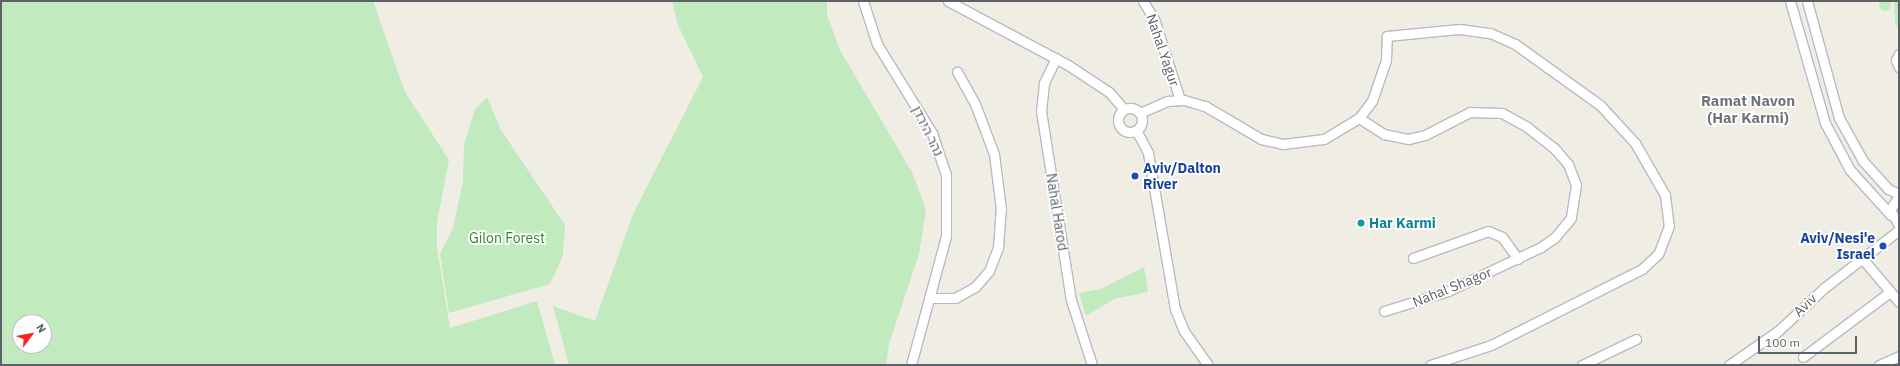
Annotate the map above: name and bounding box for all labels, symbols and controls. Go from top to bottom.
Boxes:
street label: Nahal Yagur [1143,12,1183,88]
district label: Ramat Navon (Har Karmi) [1701,91,1795,126]
street label: נהר הירדן [909,103,947,159]
place label: Aviv/Dalton River [1143,160,1221,192]
marker: Aviv/Dalton River [1130,171,1140,181]
street label: Nahal Harod [1043,172,1071,252]
place label: Har Karmi [1369,215,1436,231]
marker: Har Karmi [1356,218,1366,228]
park label: Gilon Forest [469,230,545,246]
place label: Aviv/Nesi'e Israel [1800,230,1875,262]
marker: Aviv/Nesi'e Israel [1878,241,1888,251]
street label: Nahal Shagor [1410,264,1494,310]
street label: Aviv [1790,290,1820,320]
north arrow [12,314,52,354]
text: N [33,321,49,335]
scale bar [1760,328,1859,354]
text: 100 m [1765,335,1800,350]

